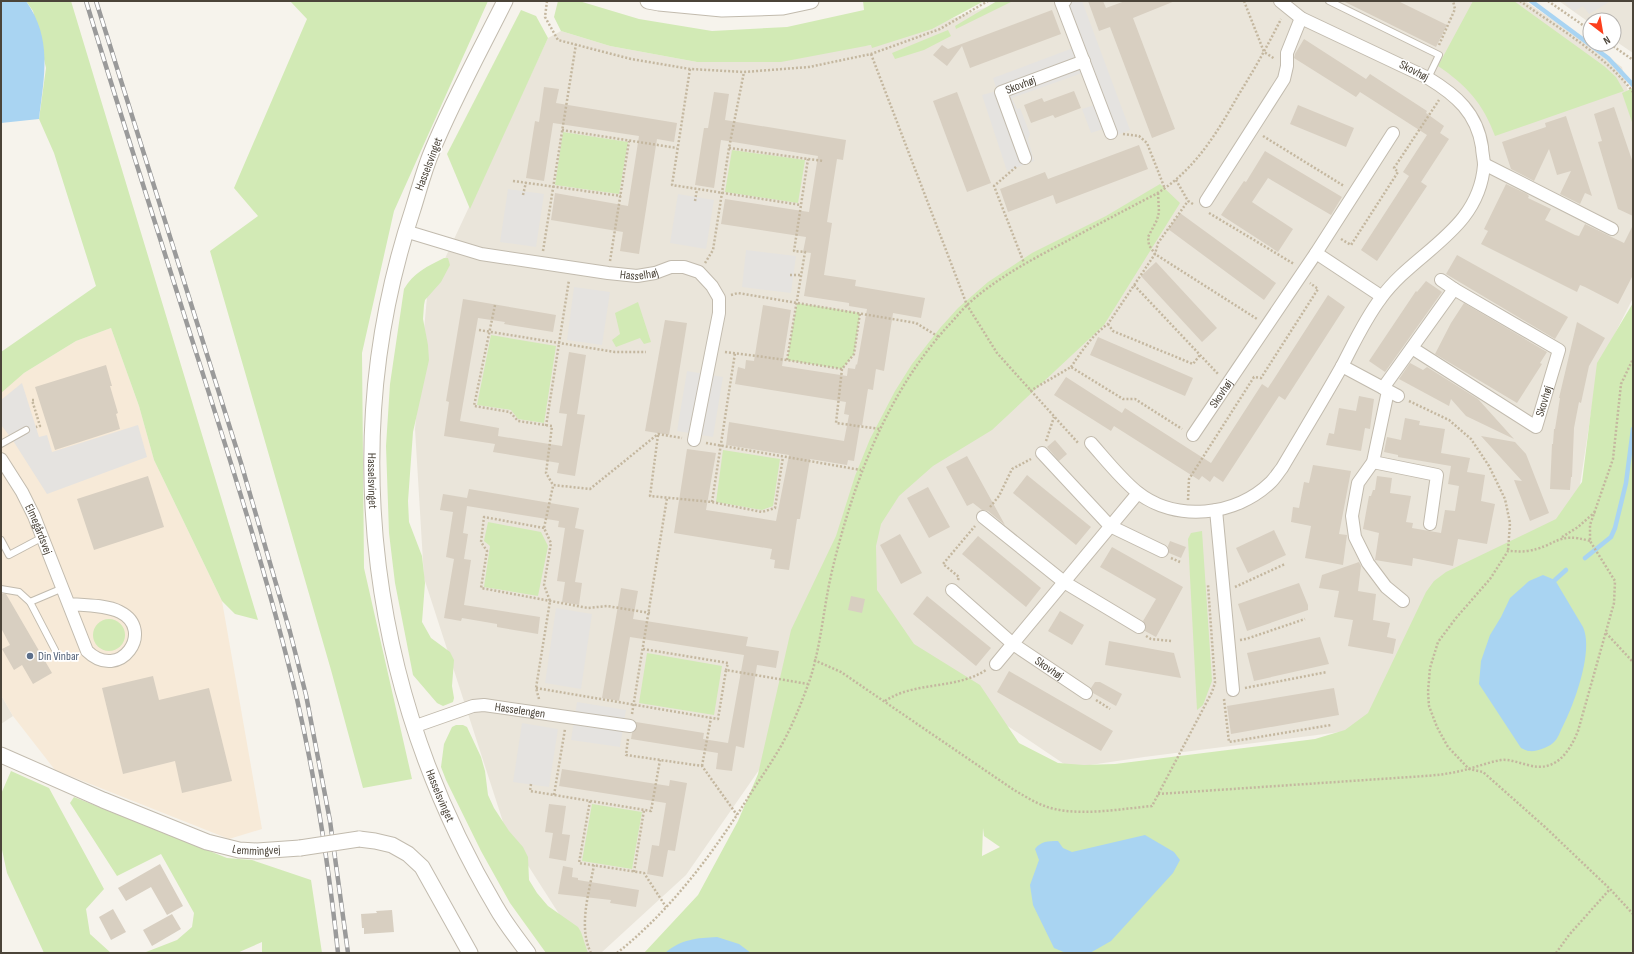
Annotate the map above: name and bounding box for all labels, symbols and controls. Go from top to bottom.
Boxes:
north arrow [1582,12,1622,52]
text: N [1601,33,1613,47]
street label: Skovhøj [1397,57,1431,85]
street label: Skovhøj [1003,72,1038,97]
street label: Hasselsvinget [412,135,446,193]
street label: Hasselhøj [619,265,661,284]
street label: Skovhøj [1206,376,1236,411]
street label: Skovhøj [1532,384,1555,418]
street label: Hasselsvinget [364,453,381,509]
street label: Elmegårdsvej [22,501,56,557]
place label: Din Vinbar [38,649,80,664]
marker: Din Vinbar [25,651,35,661]
street label: Skovhøj [1032,653,1066,683]
street label: Hasselengen [494,699,546,721]
street label: Hasselsvinget [422,767,458,825]
street label: Lemmingvej [231,841,281,858]

